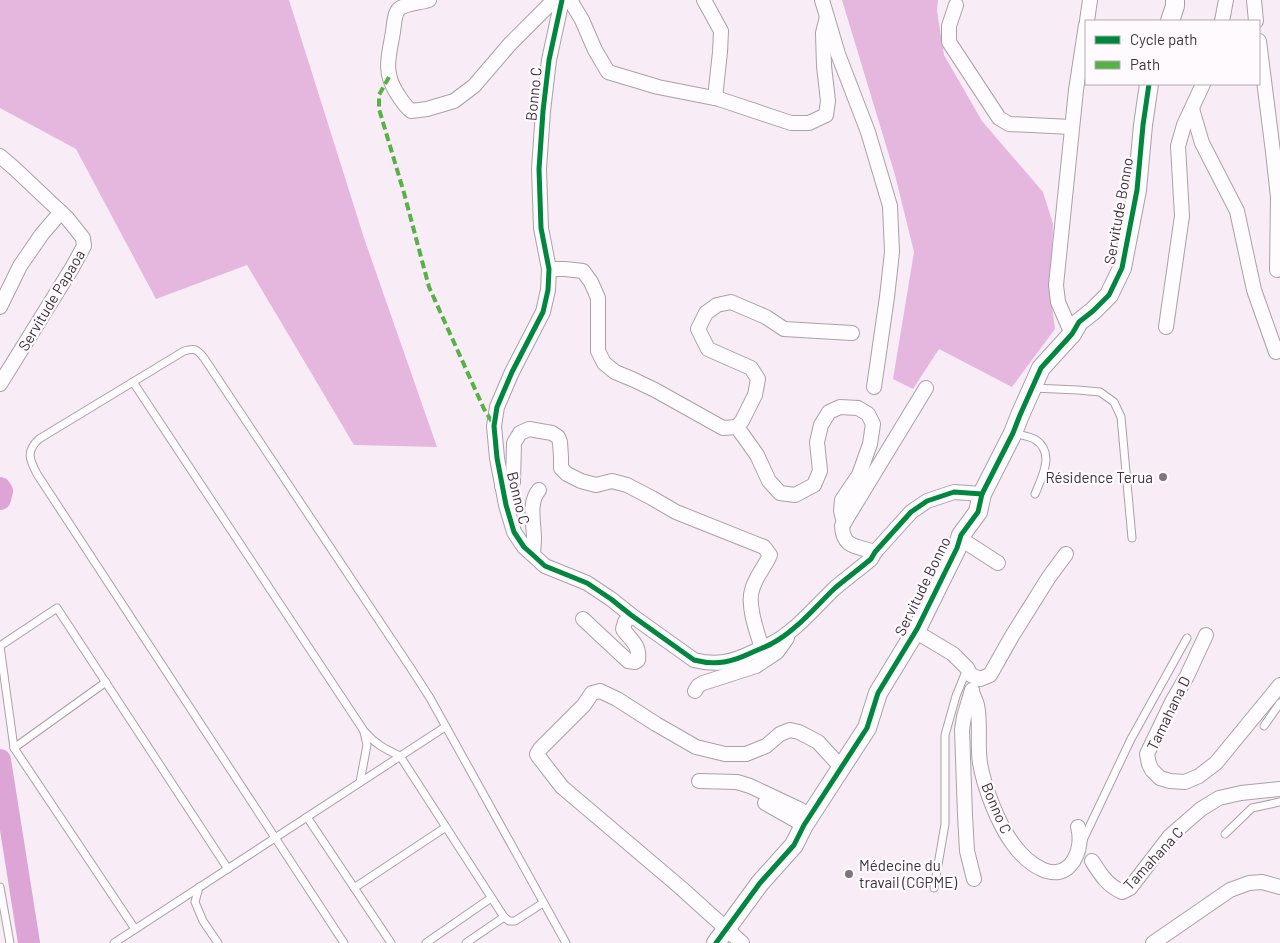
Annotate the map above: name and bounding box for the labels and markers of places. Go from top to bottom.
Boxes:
place label: Résidence Terua [1045,468,1153,486]
marker: Résidence Terua [1157,471,1169,483]
place label: Médecine du travail (CGPME) [859,856,957,891]
marker: Médecine du travail (CGPME) [843,868,855,880]

